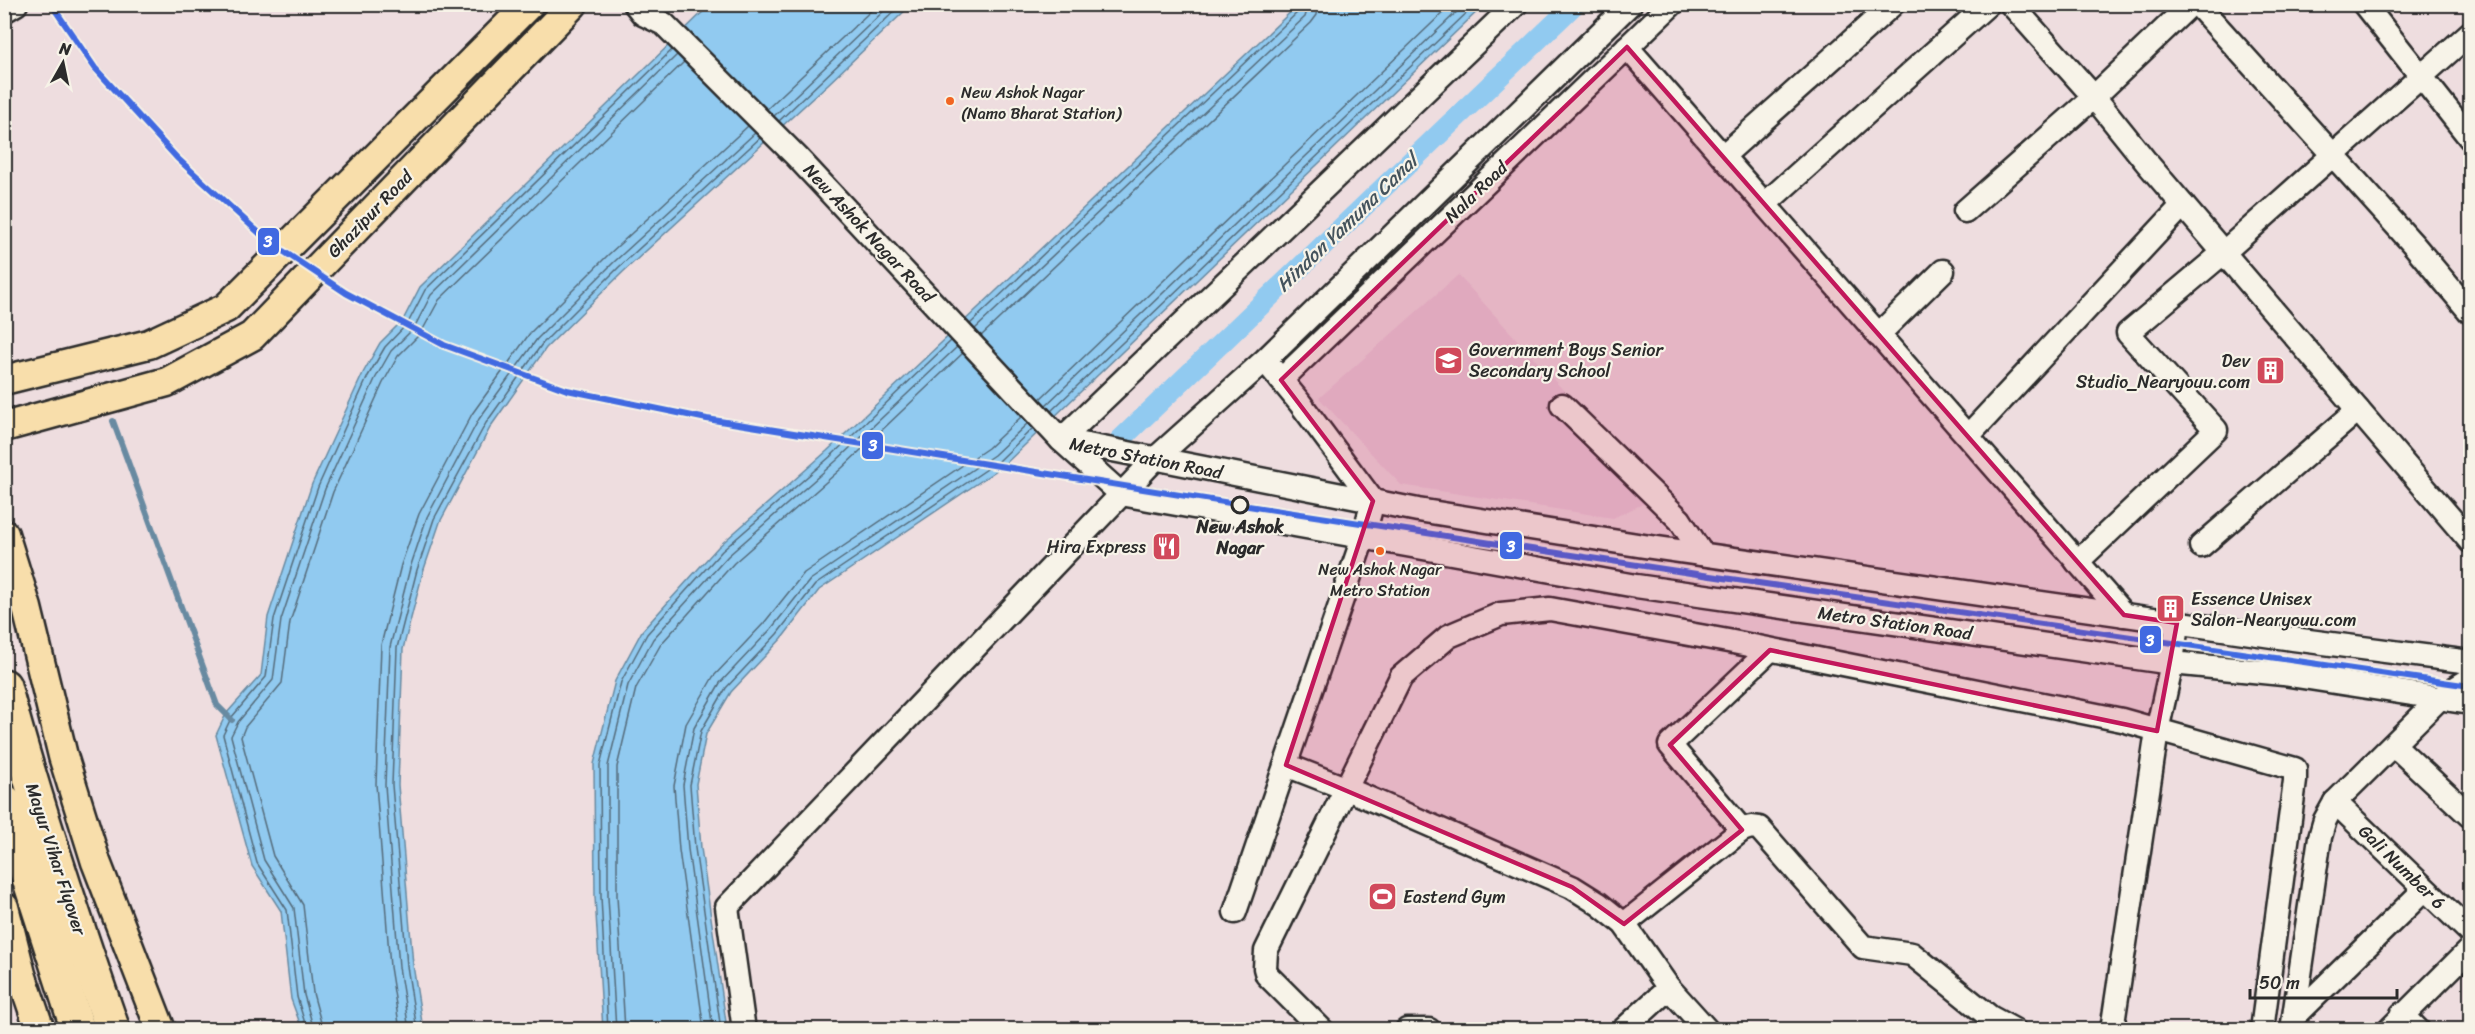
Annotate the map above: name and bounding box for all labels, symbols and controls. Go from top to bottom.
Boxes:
north arrow [33,33,93,93]
text: N [57,33,74,64]
place label: New Ashok Nagar (Namo Bharat Station) [961,78,1122,128]
marker: New Ashok Nagar (Namo Bharat Station) [944,95,956,107]
water label: Hindon Yamuna Canal [1267,142,1430,301]
street label: Nala Road [1437,152,1517,231]
street label: New Ashok Nagar Road [795,156,944,312]
street label: Ghazipur Road [319,161,422,266]
line badge: 3 [257,227,280,256]
text: 3 [263,227,273,256]
place label: Government Boys Senior Secondary School [1469,334,1665,387]
school or university icon: Government Boys Senior Secondary School [1432,344,1464,376]
place label: Dev Studio_Nearyouu.com [2076,345,2252,398]
building icon: Dev Studio_Nearyouu.com [2255,355,2287,387]
street label: Metro Station Road [1067,427,1227,489]
line badge: 3 [861,431,884,460]
text: 3 [868,431,878,460]
marker: New Ashok Nagar [1231,496,1249,514]
place label: New Ashok Nagar [1195,511,1284,564]
place label: Hira Express [1047,531,1147,563]
restaurant icon: Hira Express [1151,531,1183,563]
line badge: 3 [1499,531,1523,560]
text: 3 [1506,532,1516,561]
marker: New Ashok Nagar Metro Station [1374,545,1386,557]
place label: New Ashok Nagar Metro Station [1318,555,1443,605]
place label: Essence Unisex Salon-Nearyouu.com [2191,583,2357,636]
building icon: Essence Unisex Salon-Nearyouu.com [2154,593,2186,625]
street label: Metro Station Road [1816,596,1976,650]
line badge: 3 [2139,625,2162,654]
text: 3 [2145,626,2155,655]
street label: Mayur Vihar Flyover [16,779,96,941]
street label: Gali Number 6 [2350,816,2454,918]
sports icon: Eastend Gym [1366,881,1398,913]
place label: Eastend Gym [1403,881,1506,913]
scale bar [2250,962,2397,1000]
text: 50 m [2259,967,2300,999]

